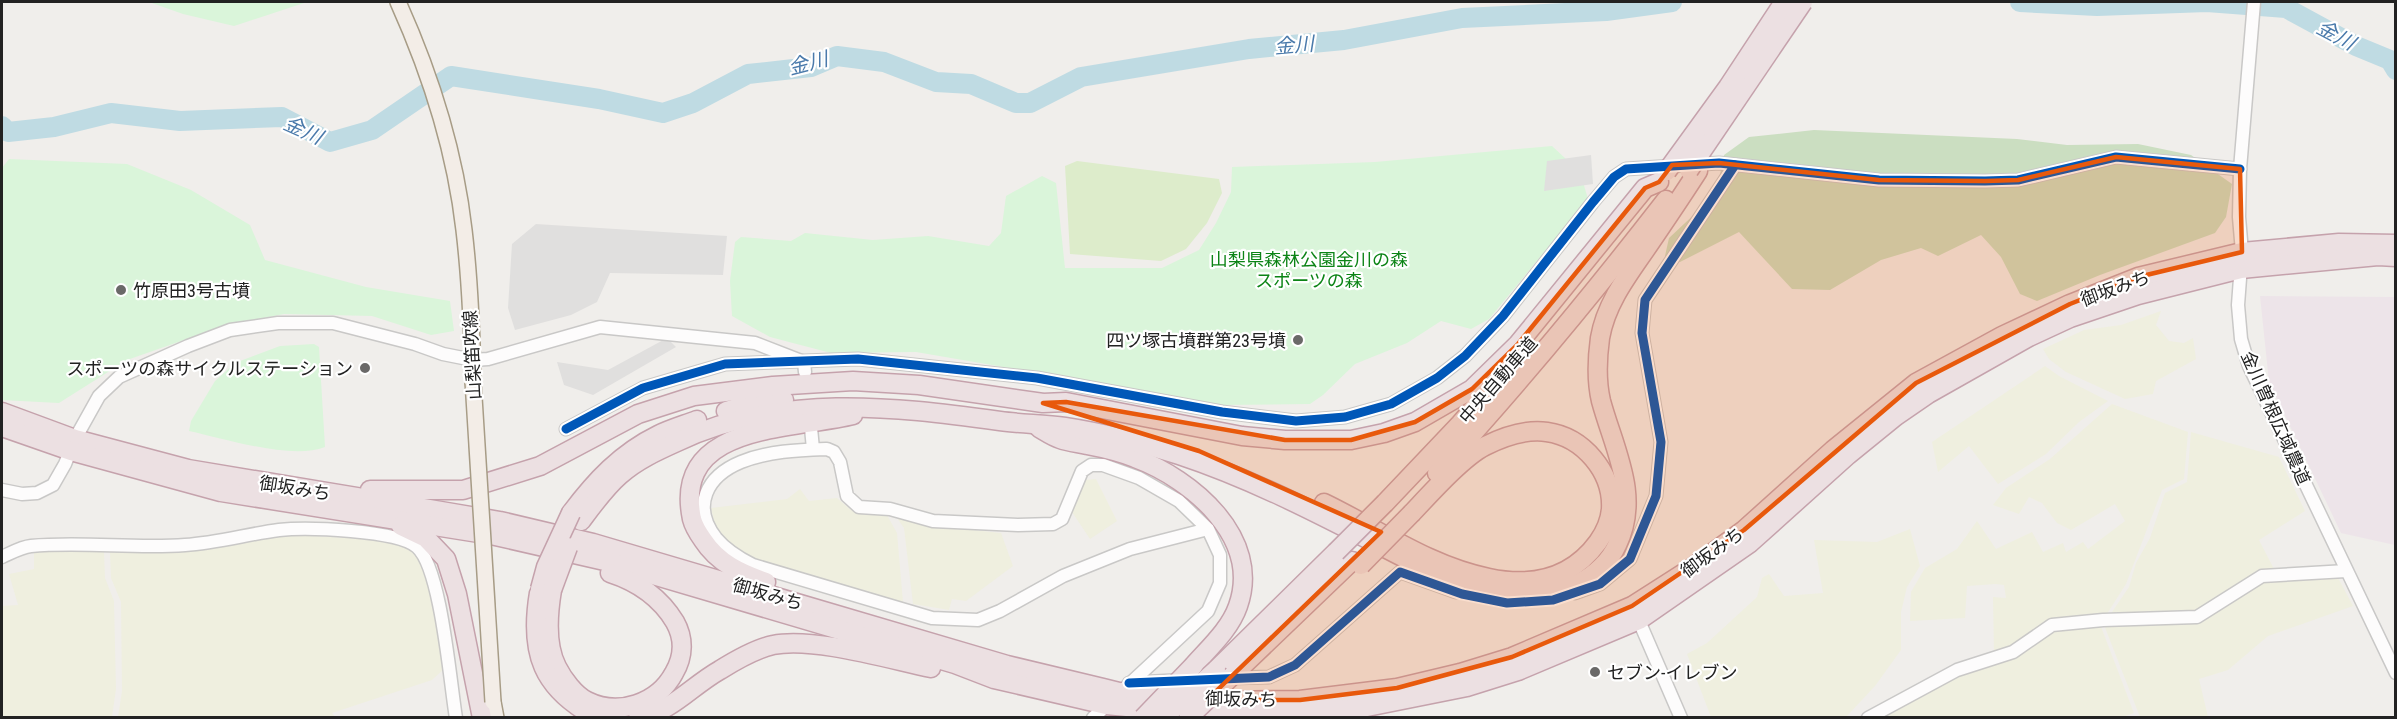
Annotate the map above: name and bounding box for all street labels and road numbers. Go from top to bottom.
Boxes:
street label: 御坂みち [2078,266,2152,310]
street label: 山梨笛吹線 [459,310,485,400]
street label: 中央自動車道 [1455,332,1541,428]
street label: 金川曽根広域農道 [2237,348,2315,488]
street label: 御坂みち [258,472,332,504]
street label: 御坂みち [1677,522,1747,582]
street label: 御坂みち [731,574,805,614]
street label: 御坂みち [1205,688,1277,710]

